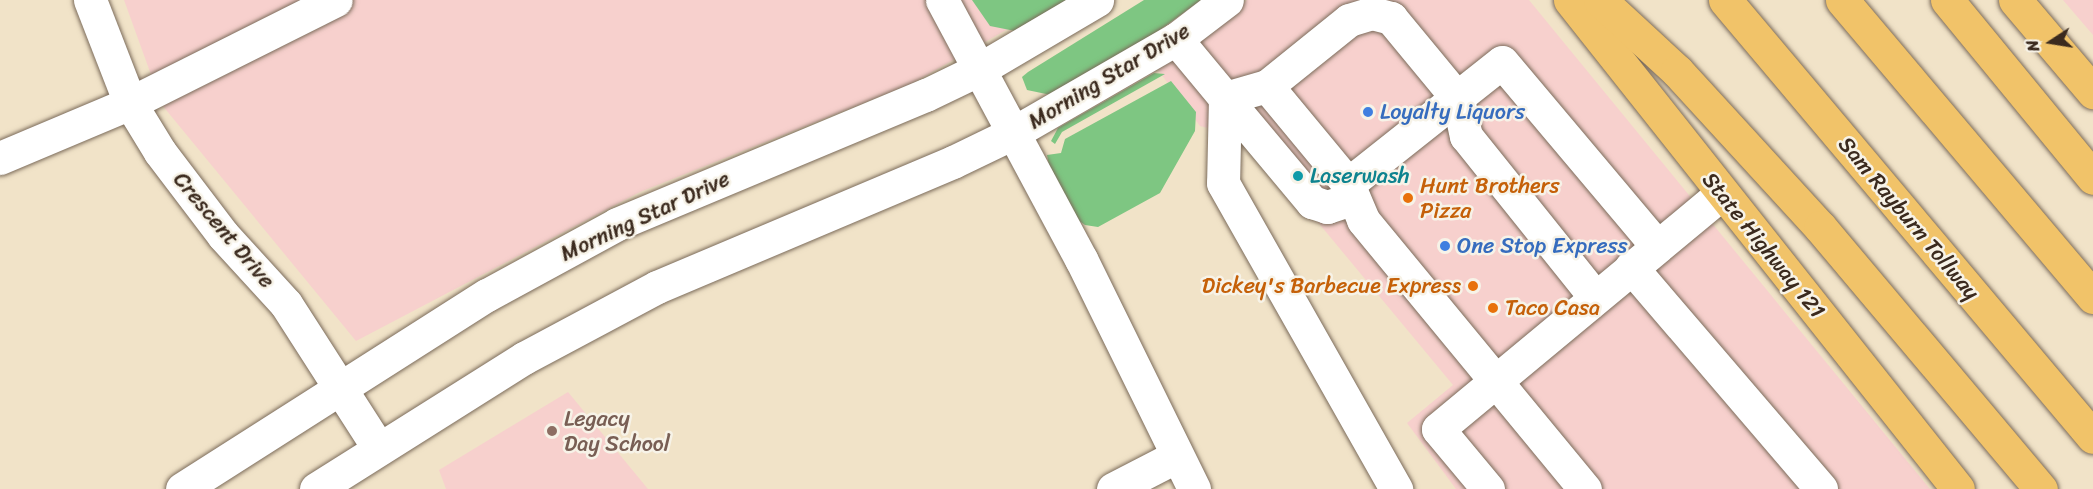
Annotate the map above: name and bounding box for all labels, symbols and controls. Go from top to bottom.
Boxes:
north arrow [2021,12,2081,72]
street label: Morning Star Drive [1023,17,1195,135]
text: N [2018,37,2048,54]
place label: Loyalty Liquors [1380,99,1524,125]
marker: Loyalty Liquors [1361,105,1375,119]
street label: Sam Rayburn Tollway [1833,131,1985,305]
place label: Laserwash [1310,163,1410,189]
street label: Morning Star Drive [556,165,734,267]
street label: Crescent Drive [168,167,280,293]
street label: State Highway 121 [1697,167,1831,323]
marker: Laserwash [1291,169,1305,183]
place label: Hunt Brothers Pizza [1420,172,1560,224]
marker: Hunt Brothers Pizza [1401,191,1415,205]
place label: One Stop Express [1457,233,1628,259]
marker: One Stop Express [1438,239,1452,253]
place label: Dickey's Barbecue Express [1200,273,1461,299]
marker: Dickey's Barbecue Express [1466,279,1480,293]
place label: Taco Casa [1505,295,1600,321]
marker: Taco Casa [1486,301,1500,315]
place label: Legacy Day School [564,405,670,457]
marker: Legacy Day School [545,424,559,438]

